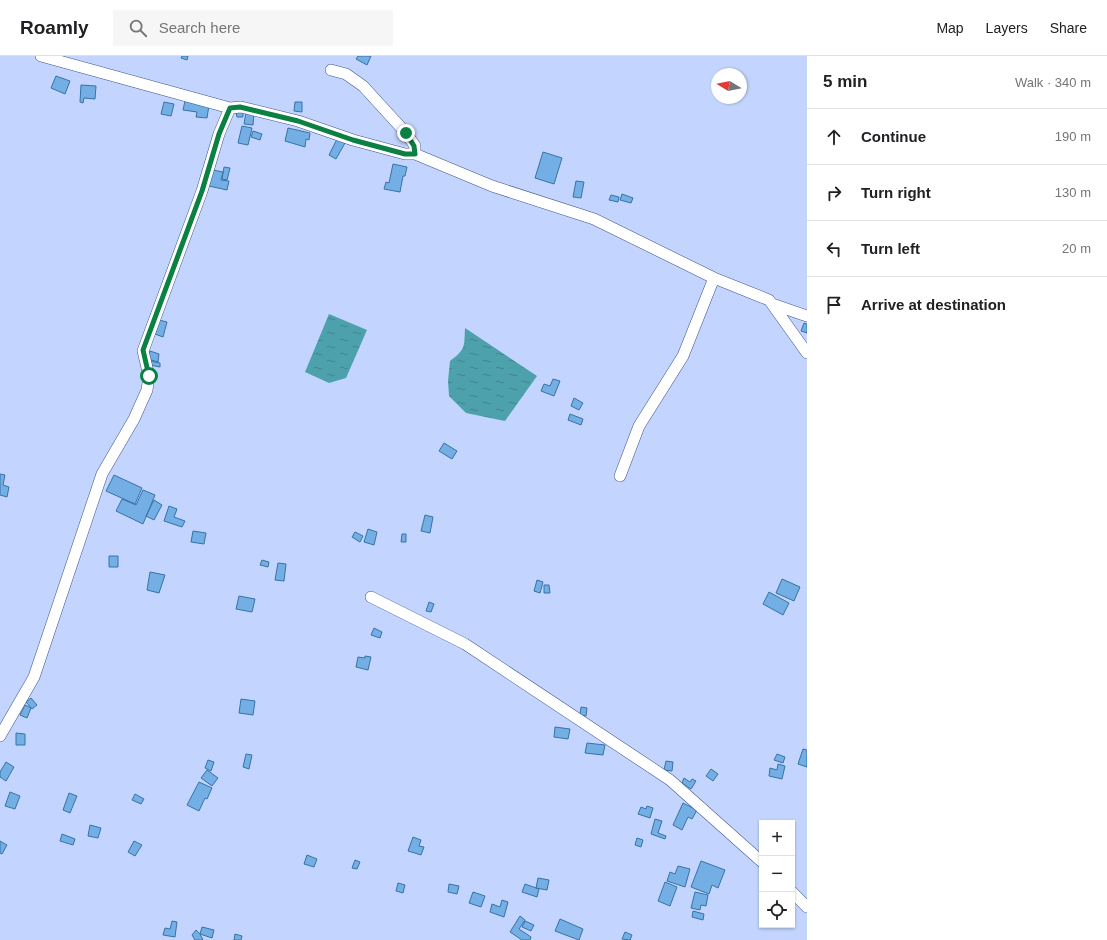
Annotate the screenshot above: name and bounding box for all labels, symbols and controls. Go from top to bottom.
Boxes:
search box [113,10,393,46]
text: Roamly [20,17,89,38]
icon: search [127,17,149,39]
text: Search here [159,19,240,36]
text: Map [936,20,964,36]
text: Layers [986,20,1028,36]
text: Share [1050,20,1087,36]
north arrow [711,68,747,104]
text: 5 min [823,72,867,91]
text: Walk · 340 m [1015,75,1091,90]
route end [397,124,415,142]
icon: ahead [823,126,845,148]
text: Continue [861,128,926,145]
text: 190 m [1055,129,1091,144]
icon: right [823,182,845,204]
text: Turn right [861,184,931,201]
text: 130 m [1055,185,1091,200]
icon: left [823,238,845,260]
text: Turn left [861,240,920,257]
text: 20 m [1062,241,1091,256]
icon: arrive [823,294,845,316]
text: Arrive at destination [861,296,1006,313]
route start [140,367,158,385]
map controls [759,820,795,928]
button: + [759,820,795,856]
button: − [759,856,795,892]
button: locate [759,892,795,928]

